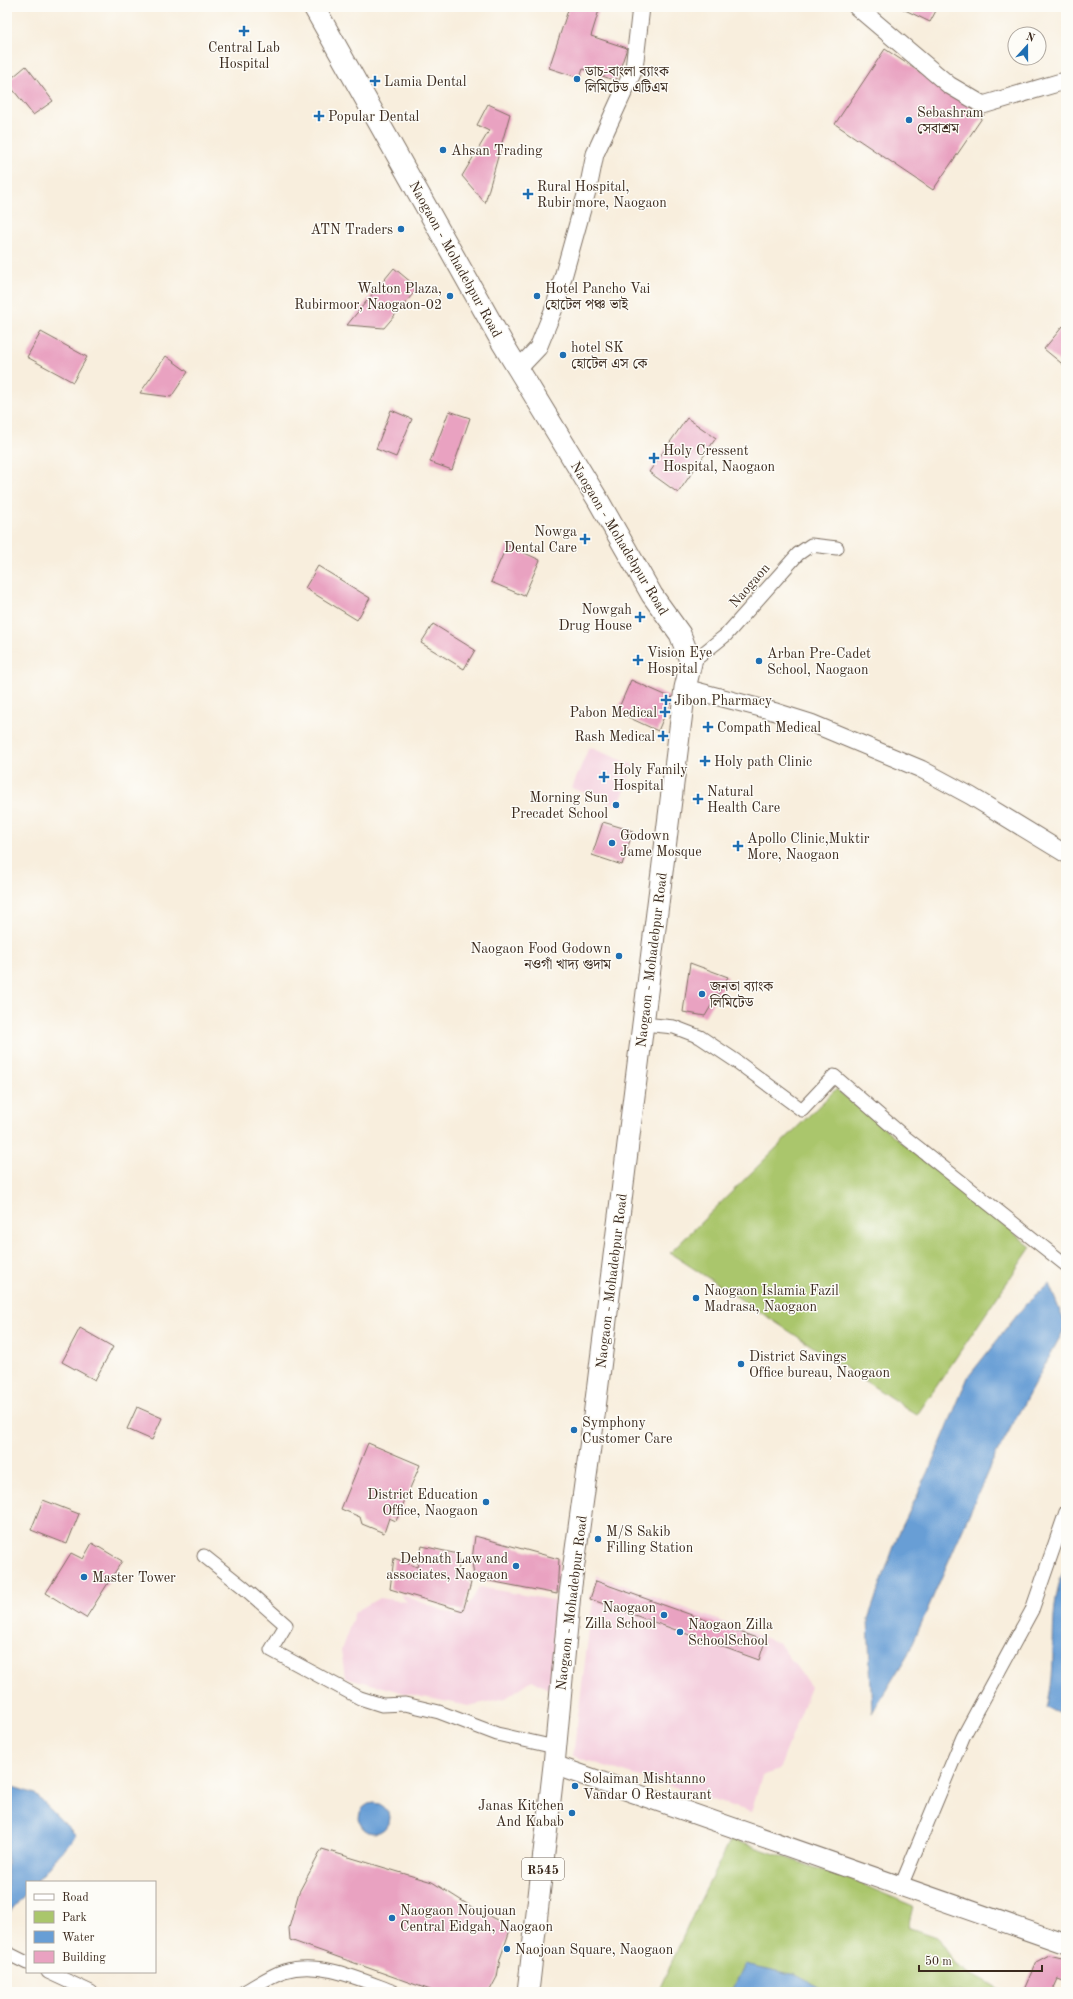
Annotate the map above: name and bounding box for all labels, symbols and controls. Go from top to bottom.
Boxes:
marker: Central Lab Hospital [238,25,250,37]
north arrow [1007,26,1047,66]
text: N [1024,31,1036,45]
place label: Central Lab Hospital [208,41,280,71]
place label: ডাচ-বাংলা ব্যাংক লিমিটেড এটিএম [584,65,670,95]
marker: ডাচ-বাংলা ব্যাংক লিমিটেড এটিএম [572,74,582,84]
marker: Lamia Dental [369,75,381,87]
place label: Lamia Dental [384,75,467,89]
place label: Sebashram সেবাশ্রম [917,106,984,136]
marker: Popular Dental [313,110,325,122]
place label: Popular Dental [328,110,420,124]
marker: Sebashram সেবাশ্রম [904,115,914,125]
place label: Ahsan Trading [451,144,543,158]
marker: Ahsan Trading [438,145,448,155]
street label: Naogaon - Mohadebpur Road [406,179,504,340]
place label: Rural Hospital, Rubir more, Naogaon [537,180,667,210]
marker: Rural Hospital, Rubir more, Naogaon [522,188,534,200]
place label: ATN Traders [311,223,393,237]
marker: ATN Traders [396,224,406,234]
place label: Walton Plaza, Rubirmoor, Naogaon-02 [294,282,442,312]
place label: Hotel Pancho Vai হোটেল পঞ্চ ভাই [545,282,651,312]
marker: Walton Plaza, Rubirmoor, Naogaon-02 [445,291,455,301]
marker: Hotel Pancho Vai হোটেল পঞ্চ ভাই [532,291,542,301]
place label: hotel SK হোটেল এস কে [571,341,649,371]
marker: hotel SK হোটেল এস কে [558,350,568,360]
place label: Holy Cressent Hospital, Naogaon [663,444,776,474]
marker: Holy Cressent Hospital, Naogaon [648,452,660,464]
street label: Naogaon - Mohadebpur Road [568,459,671,618]
place label: Nowga Dental Care [504,525,577,555]
marker: Nowga Dental Care [580,534,590,544]
street label: Naogaon [727,560,773,610]
place label: Nowgah Drug House [558,603,632,633]
marker: Nowgah Drug House [635,612,645,622]
place label: Vision Eye Hospital [647,646,712,676]
place label: Arban Pre-Cadet School, Naogaon [767,647,871,677]
marker: Vision Eye Hospital [632,654,644,666]
marker: Arban Pre-Cadet School, Naogaon [754,656,764,666]
place label: Jibon Pharmacy [674,694,773,708]
marker: Jibon Pharmacy [661,695,671,705]
place label: Pabon Medical [570,706,657,720]
marker: Pabon Medical [660,707,670,717]
marker: Compath Medical [702,721,714,733]
place label: Compath Medical [717,721,821,735]
place label: Rash Medical [574,730,655,744]
marker: Rash Medical [658,731,668,741]
marker: Holy path Clinic [699,755,711,767]
place label: Holy path Clinic [714,755,812,769]
place label: Holy Family Hospital [613,763,688,793]
marker: Holy Family Hospital [598,771,610,783]
place label: Natural Health Care [707,785,780,815]
place label: Morning Sun Precadet School [511,791,608,821]
marker: Natural Health Care [692,793,704,805]
marker: Morning Sun Precadet School [611,800,621,810]
place label: Godown Jame Mosque [620,829,702,859]
place label: Apollo Clinic,Muktir More, Naogaon [747,832,870,862]
marker: Godown Jame Mosque [607,838,617,848]
marker: Apollo Clinic,Muktir More, Naogaon [732,840,744,852]
street label: Naogaon - Mohadebpur Road [634,872,670,1048]
place label: Naogaon Food Godown নওগাঁ খাদ্য গুদাম [470,942,612,972]
marker: Naogaon Food Godown নওগাঁ খাদ্য গুদাম [614,951,624,961]
place label: জনতা ব্যাংক লিমিটেড [709,980,774,1010]
marker: জনতা ব্যাংক লিমিটেড [697,989,707,999]
street label: Naogaon - Mohadebpur Road [594,1193,630,1369]
place label: Naogaon Islamia Fazil Madrasa, Naogaon [704,1284,839,1314]
marker: Naogaon Islamia Fazil Madrasa, Naogaon [691,1293,701,1303]
place label: District Savings Office bureau, Naogaon [749,1350,890,1380]
marker: District Savings Office bureau, Naogaon [736,1359,746,1369]
place label: Symphony Customer Care [582,1416,672,1446]
marker: Symphony Customer Care [569,1425,579,1435]
place label: District Education Office, Naogaon [367,1488,478,1518]
marker: District Education Office, Naogaon [481,1497,491,1507]
street label: Naogaon - Mohadebpur Road [554,1515,590,1691]
place label: M/S Sakib Filling Station [606,1525,694,1555]
marker: M/S Sakib Filling Station [593,1534,603,1544]
place label: Debnath Law and associates, Naogaon [386,1552,508,1582]
marker: Debnath Law and associates, Naogaon [511,1561,521,1571]
place label: Master Tower [92,1571,176,1585]
marker: Master Tower [79,1572,89,1582]
place label: Naogaon Zilla School [585,1601,656,1631]
marker: Naogaon Zilla School [659,1610,669,1620]
place label: Naogaon Zilla SchoolSchool [688,1618,773,1648]
marker: Naogaon Zilla SchoolSchool [675,1627,685,1637]
place label: Solaiman Mishtanno Vandar O Restaurant [583,1772,712,1802]
marker: Solaiman Mishtanno Vandar O Restaurant [570,1781,580,1791]
place label: Janas Kitchen And Kabab [478,1799,564,1829]
marker: Janas Kitchen And Kabab [567,1808,577,1818]
road number: R545 [522,1858,564,1880]
legend [26,1881,156,1973]
text: Road [62,1892,89,1904]
place label: Naogaon Noujouan Central Eidgah, Naogaon [400,1904,553,1934]
text: Park [62,1912,87,1924]
marker: Naogaon Noujouan Central Eidgah, Naogaon [387,1913,397,1923]
text: Water [62,1932,95,1944]
place label: Naojoan Square, Naogaon [515,1943,674,1957]
marker: Naojoan Square, Naogaon [502,1944,512,1954]
scale bar [919,1947,1042,1973]
text: Building [62,1952,106,1964]
text: 50 m [925,1955,952,1968]

